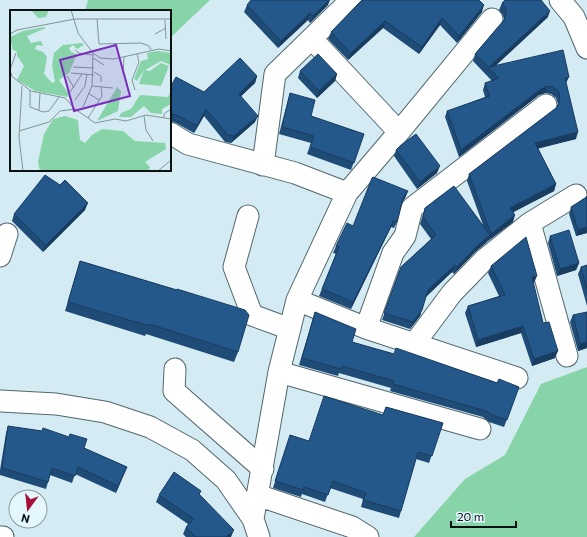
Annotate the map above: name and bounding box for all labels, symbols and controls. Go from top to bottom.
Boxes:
inset map [10,10,171,171]
north arrow [8,489,48,529]
scale bar [451,503,516,529]
text: 20 m [457,509,484,523]
text: N [20,512,31,526]

